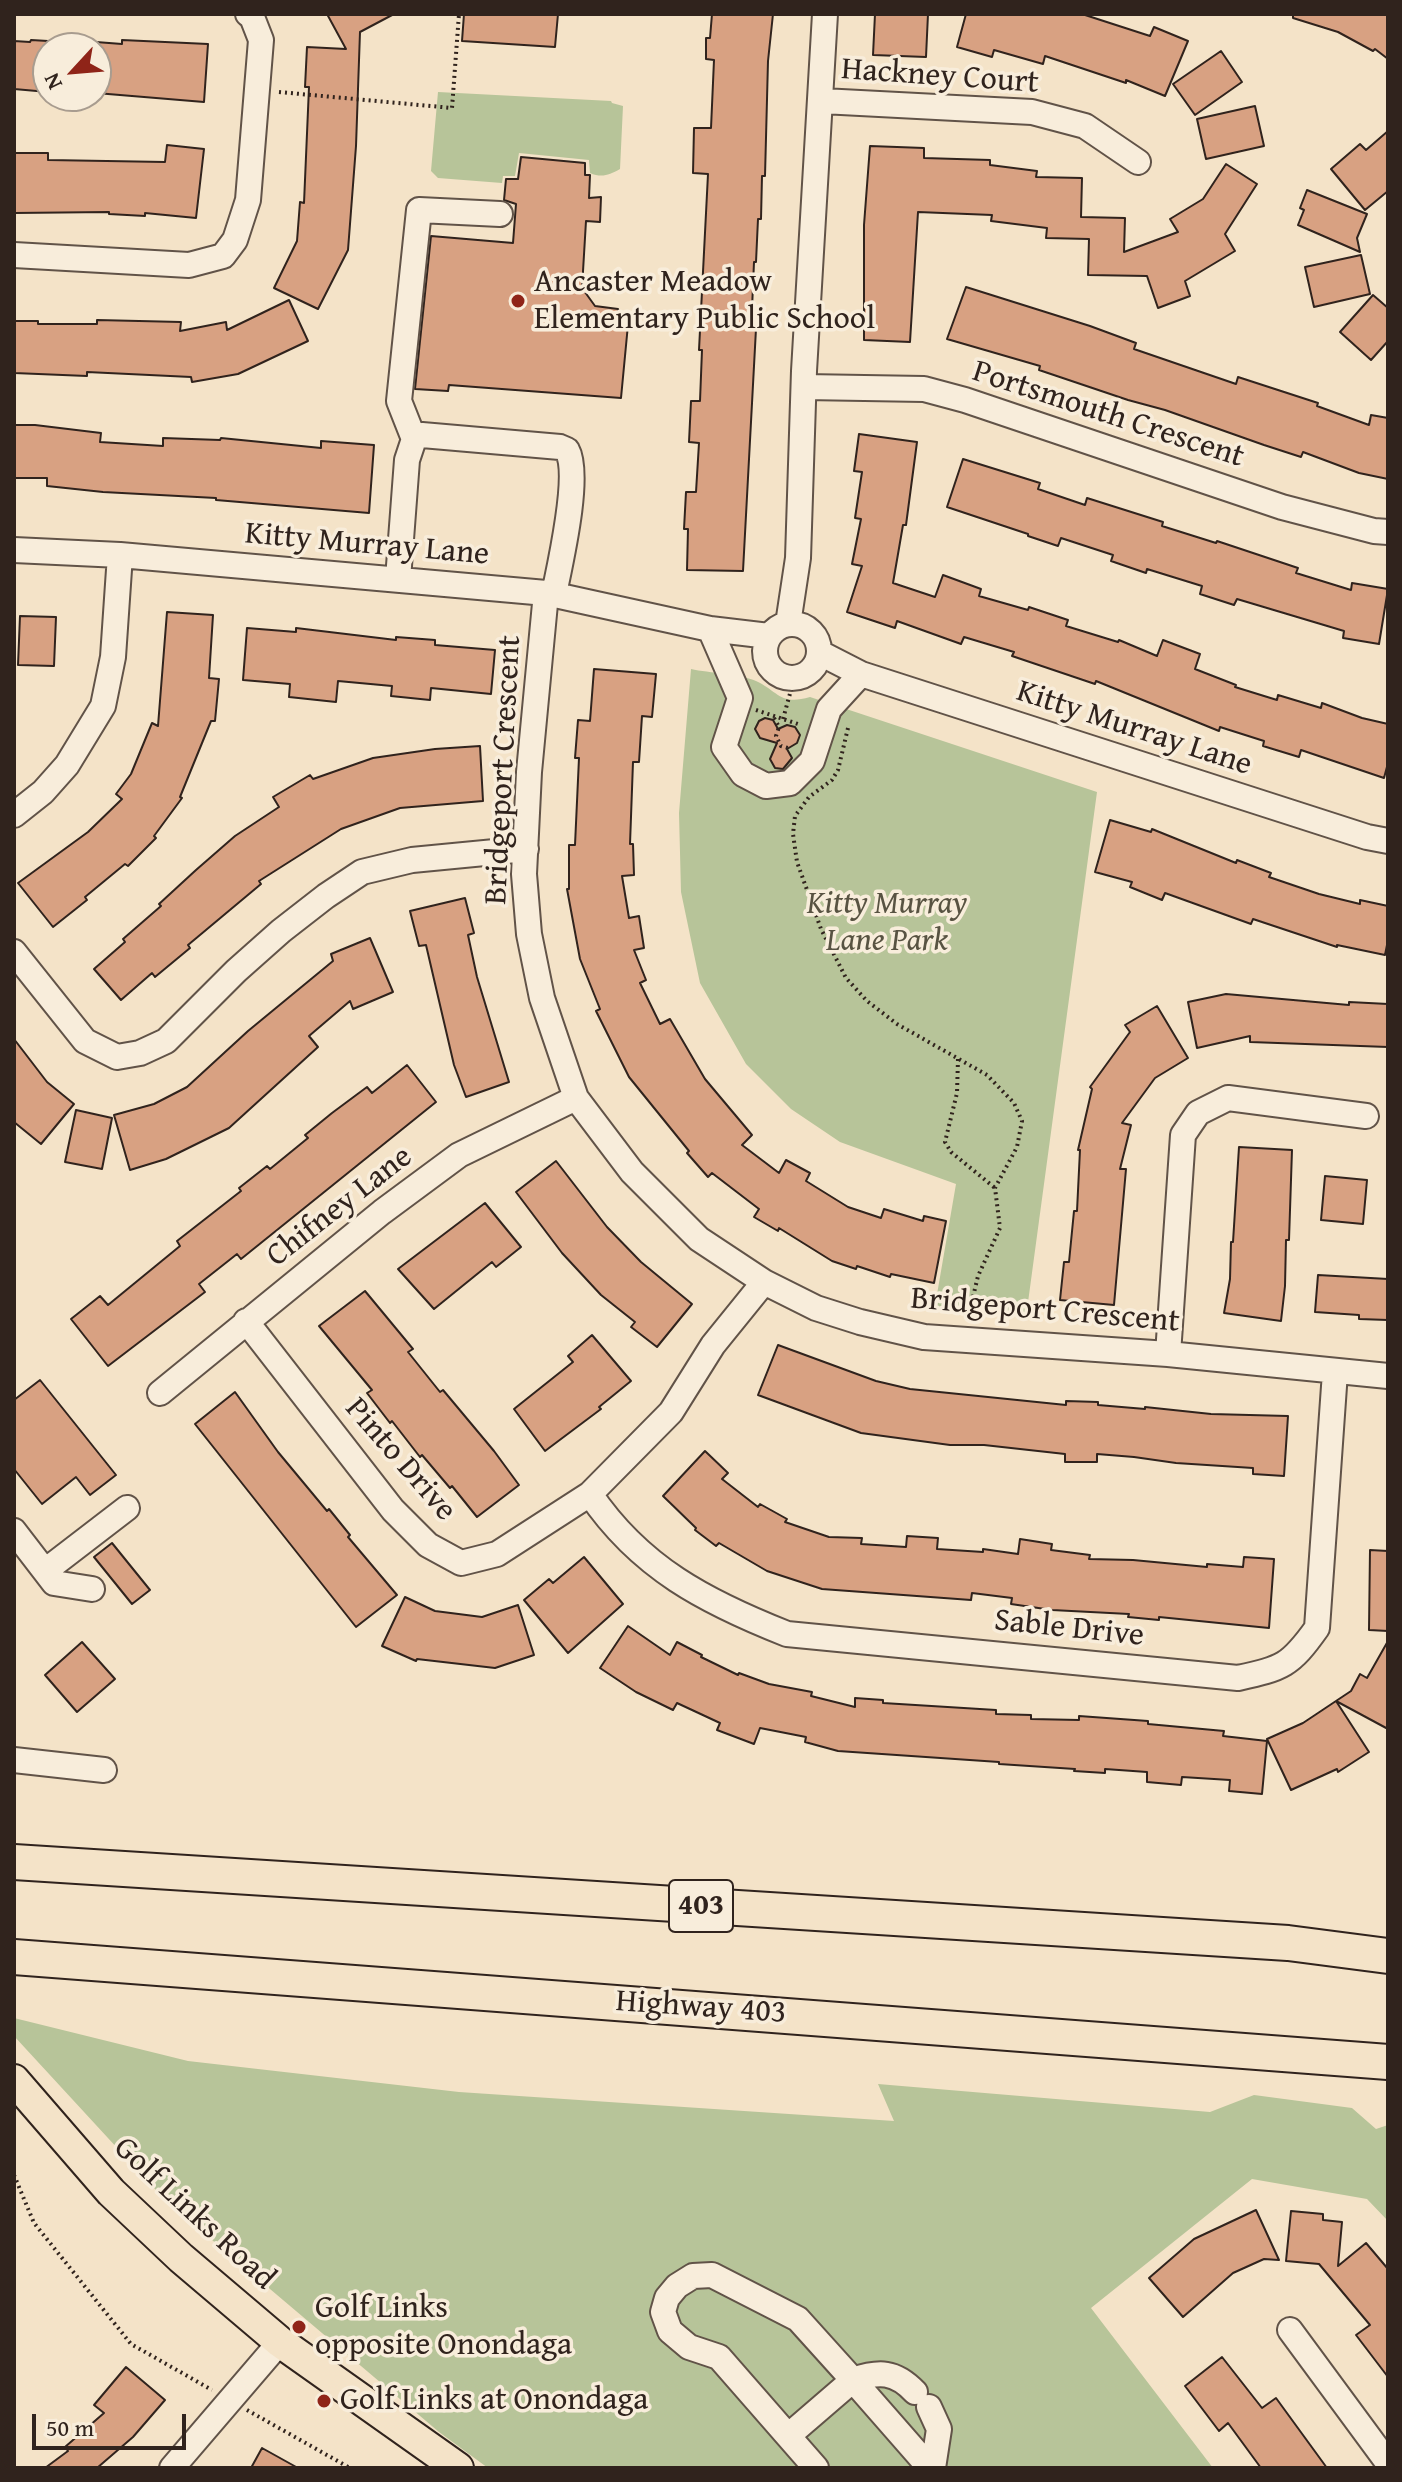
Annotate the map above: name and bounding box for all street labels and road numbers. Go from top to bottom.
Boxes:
street label: Hackney Court [840,51,1040,103]
street label: Portsmouth Crescent [967,353,1249,477]
street label: Kitty Murray Lane [243,515,491,575]
street label: Bridgeport Crescent [478,634,530,906]
street label: Kitty Murray Lane [1012,673,1256,785]
street label: Chifney Lane [260,1138,420,1276]
street label: Bridgeport Crescent [909,1280,1181,1342]
street label: Pinto Drive [336,1391,464,1529]
street label: Sable Drive [992,1602,1146,1656]
road number: 403 [669,1880,733,1932]
street label: Highway 403 [615,1983,787,2033]
street label: Golf Links Road [105,2129,283,2299]

